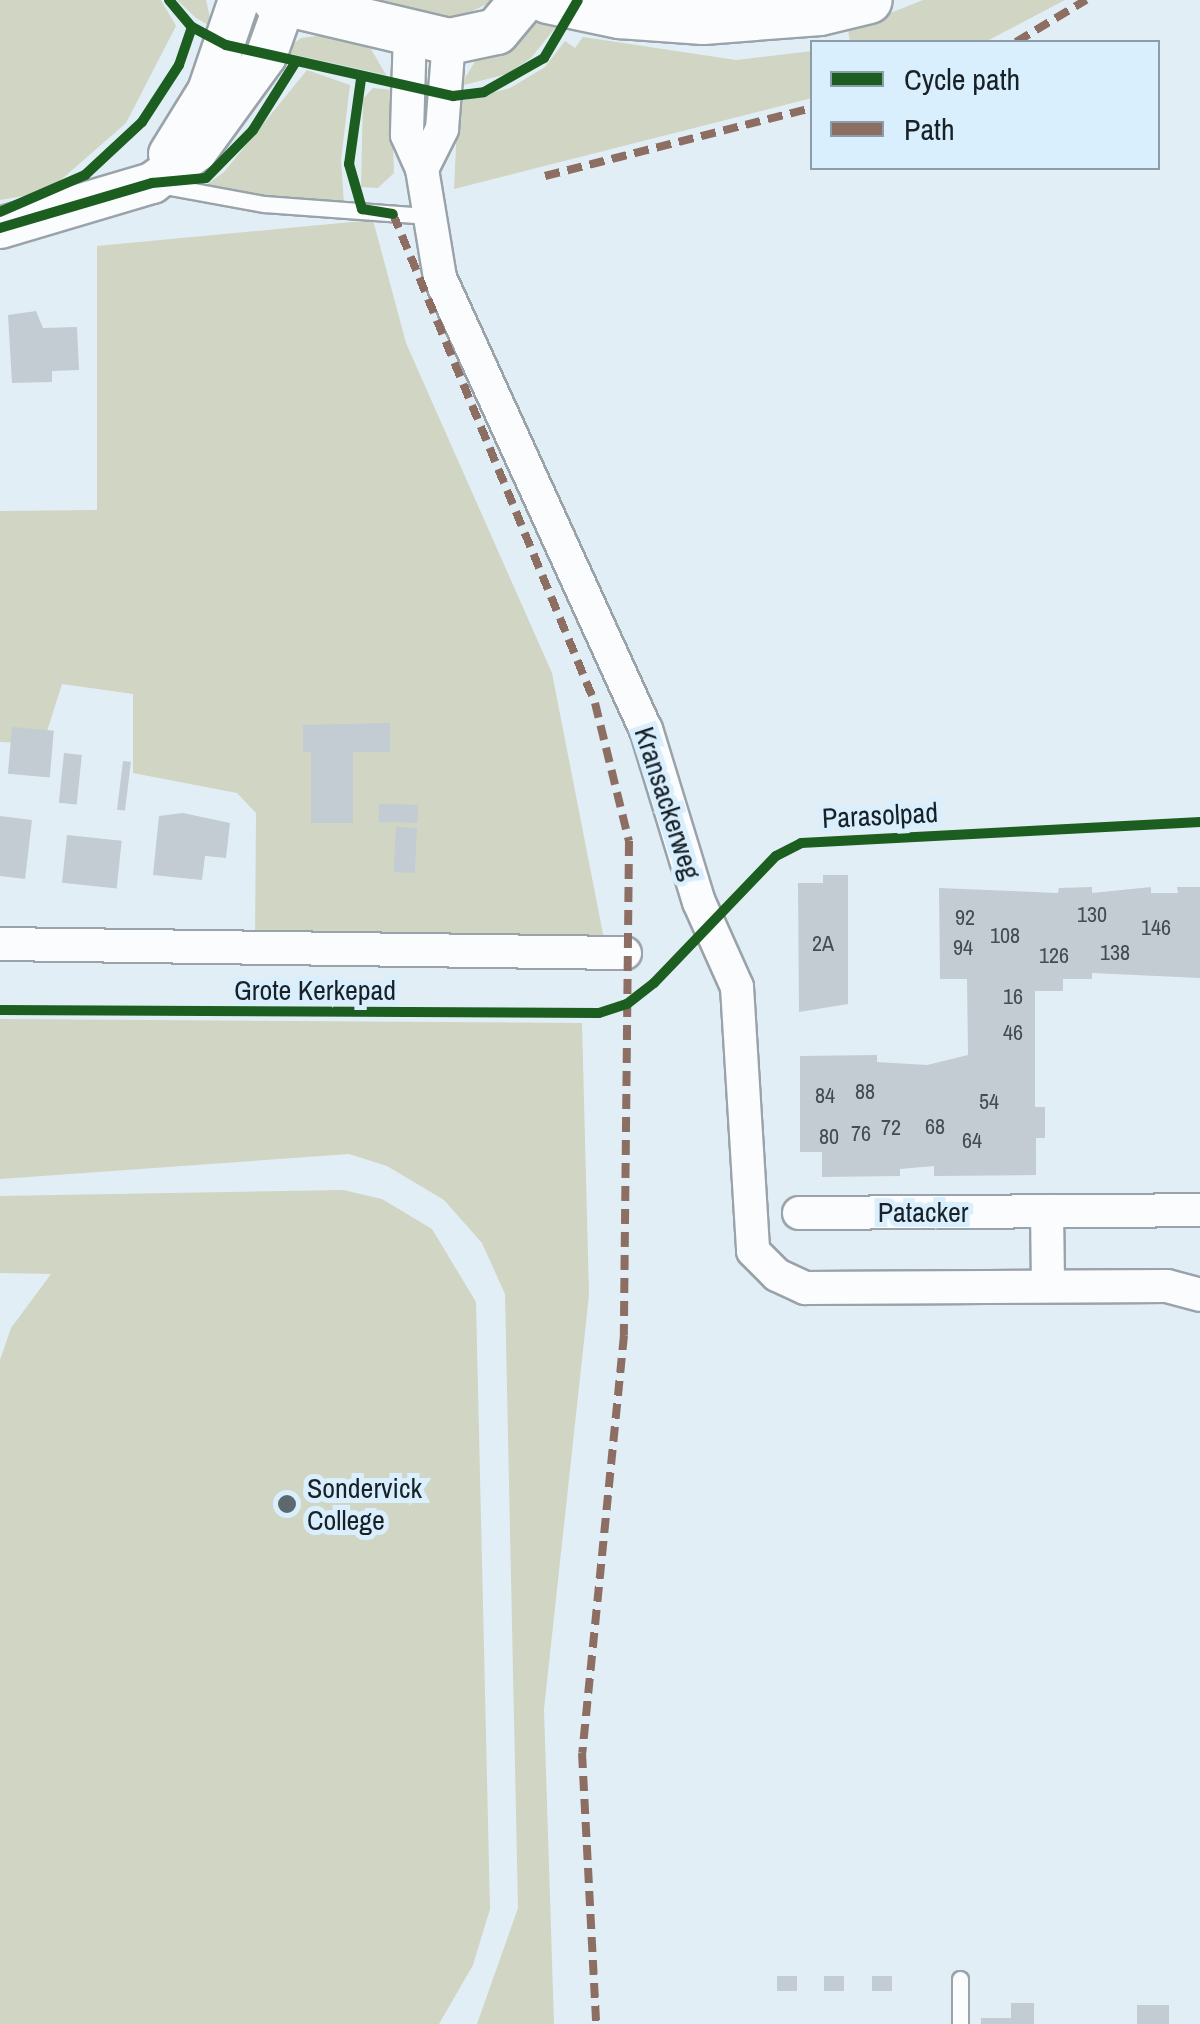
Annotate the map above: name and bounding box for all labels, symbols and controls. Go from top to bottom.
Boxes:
legend [810,40,1160,170]
text: Cycle path [904,59,1020,99]
text: Path [904,109,955,149]
street label: Kransackerweg [628,723,708,883]
street label: Parasolpad [821,795,939,835]
house number: 130 [1077,902,1107,928]
house number: 92 [955,905,975,931]
house number: 146 [1141,915,1171,941]
house number: 108 [990,923,1020,949]
house number: 2A [812,931,834,957]
house number: 94 [953,935,973,961]
house number: 138 [1100,940,1130,966]
house number: 126 [1039,943,1069,969]
street label: Grote Kerkepad [234,973,396,1007]
house number: 16 [1003,984,1023,1010]
house number: 46 [1003,1020,1023,1046]
house number: 88 [855,1079,875,1105]
house number: 84 [815,1083,835,1109]
house number: 54 [979,1089,999,1115]
house number: 68 [925,1114,945,1140]
house number: 72 [881,1115,901,1141]
house number: 76 [851,1121,871,1147]
house number: 80 [819,1124,839,1150]
house number: 64 [962,1128,982,1154]
street label: Patacker [878,1195,968,1229]
place label: Sondervick College [307,1471,422,1537]
marker: Sondervick College [276,1493,298,1515]

